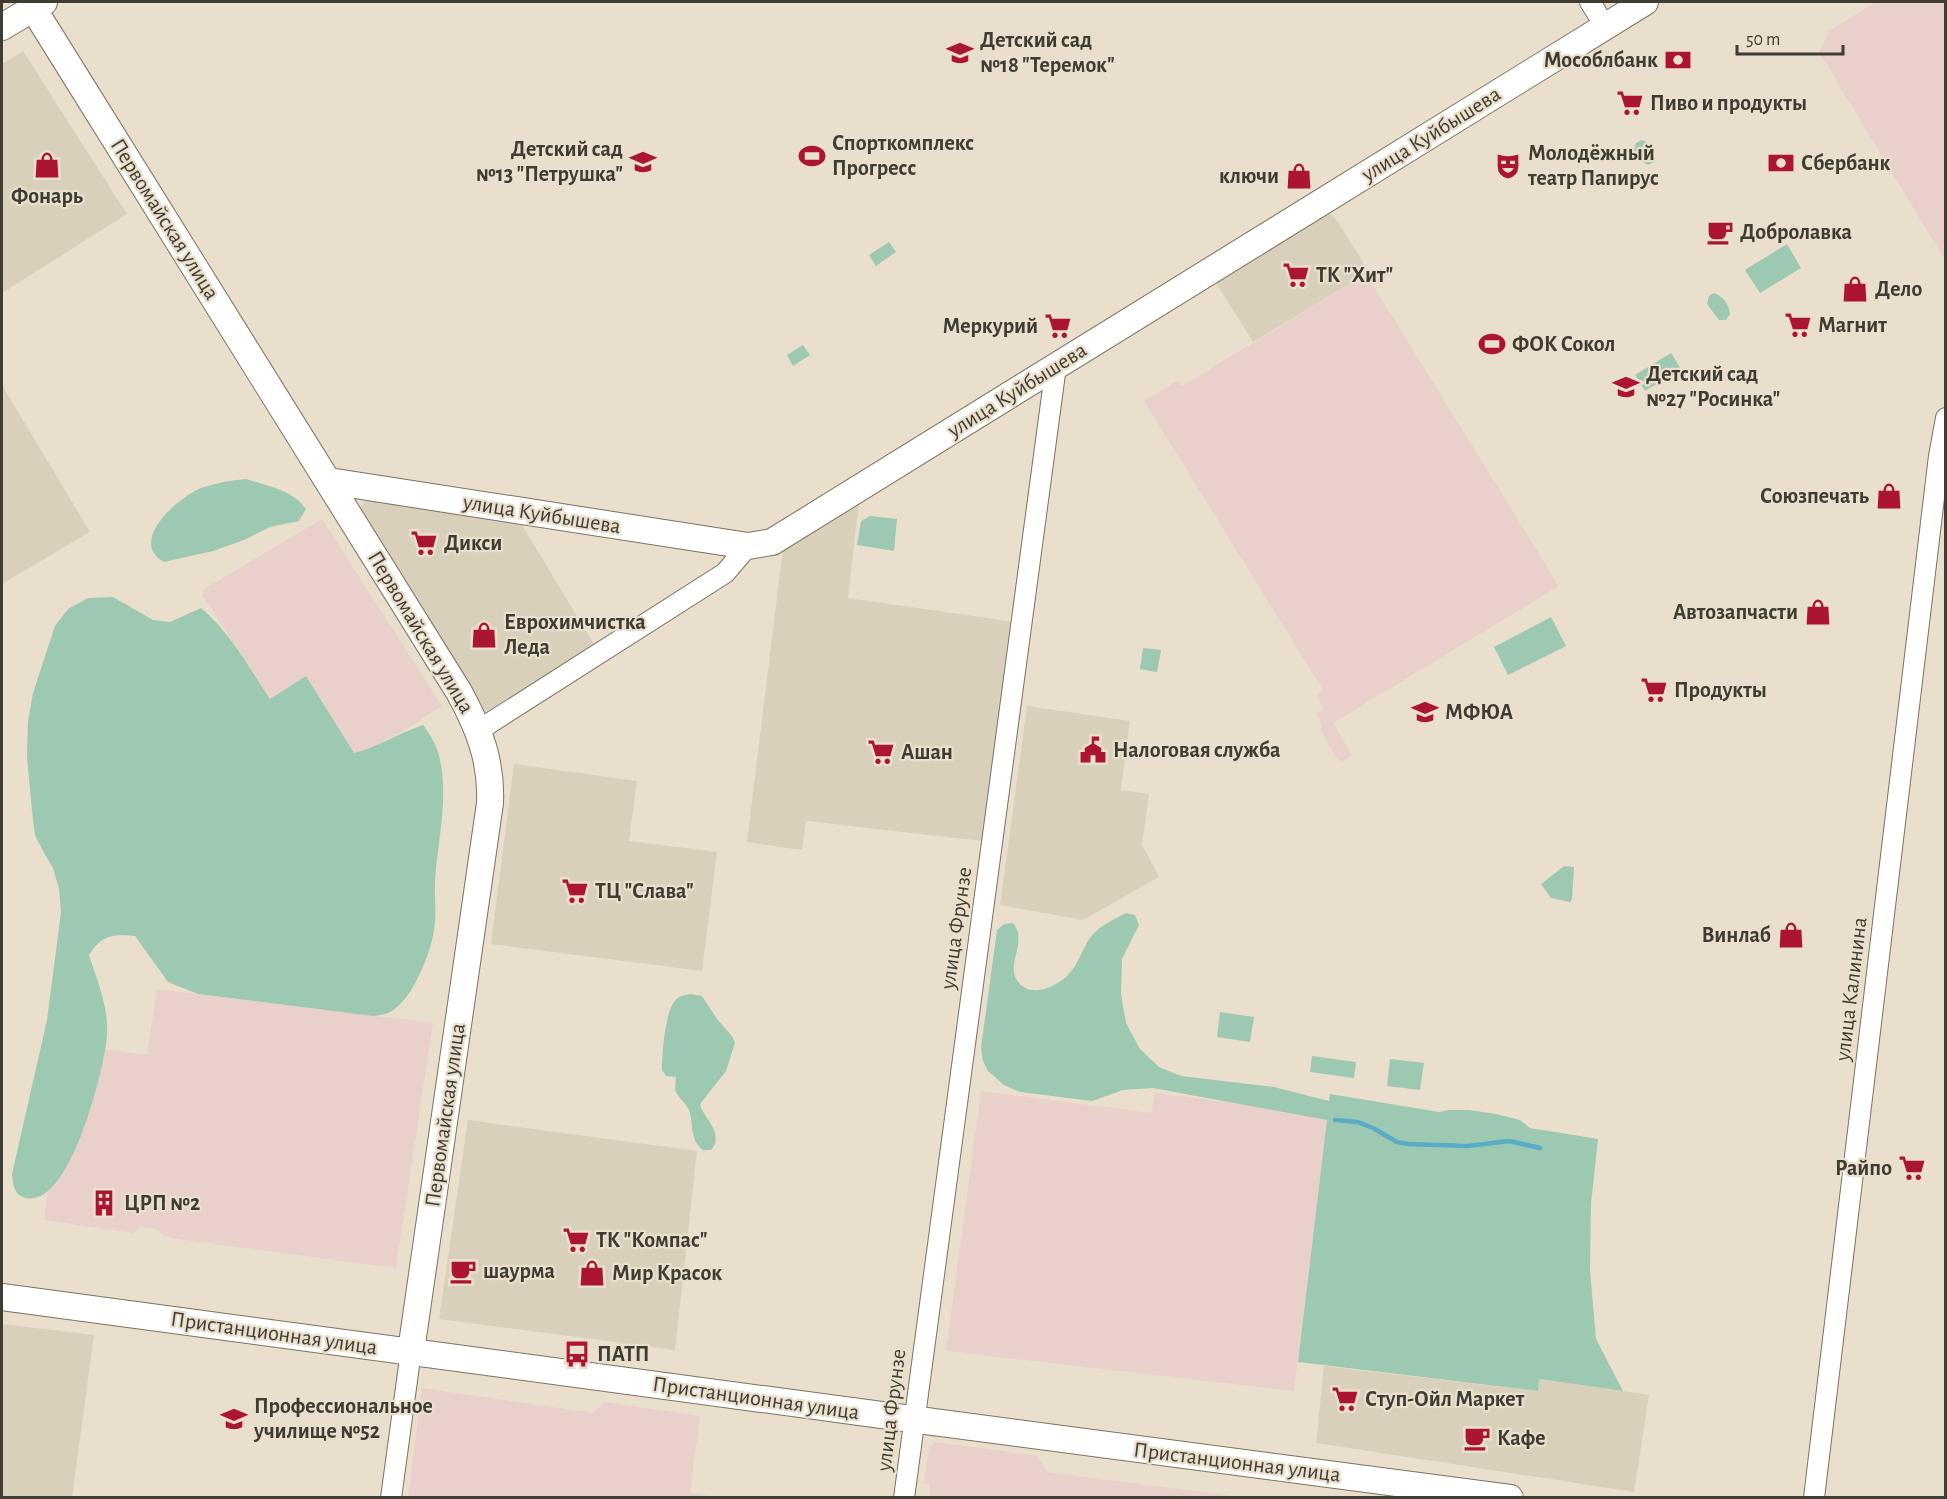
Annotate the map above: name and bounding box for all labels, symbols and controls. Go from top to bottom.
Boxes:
scale bar [1737,18,1844,56]
place label: Детский сад №18 "Теремок" [980,29,1115,76]
text: 50 m [1746,31,1780,49]
school or university icon: Детский сад №18 "Теремок" [945,38,975,68]
bank icon: Мособлбанк [1663,45,1693,75]
place label: Мособлбанк [1544,49,1658,71]
street label: улица Куйбышева [1357,83,1504,186]
supermarket icon: Пиво и продукты [1615,88,1645,118]
place label: Пиво и продукты [1650,92,1807,115]
place label: Спорткомплекс Прогресс [832,132,974,179]
street label: Первомайская улица [107,135,223,303]
place label: Детский сад №13 "Петрушка" [476,138,623,186]
sports icon: Спорткомплекс Прогресс [797,141,827,171]
place label: Молодёжный театр Папирус [1527,142,1659,190]
school or university icon: Детский сад №13 "Петрушка" [628,147,658,177]
bank icon: Сбербанк [1766,148,1796,178]
shop icon: Фонарь [32,150,62,180]
theatre icon: Молодёжный театр Папирус [1493,151,1523,181]
place label: Сбербанк [1801,152,1891,174]
shop icon: ключи [1284,161,1314,191]
place label: ключи [1219,165,1279,187]
place label: Фонарь [11,185,84,207]
cafe icon: Добролавка [1705,217,1735,247]
place label: Добролавка [1740,221,1852,243]
supermarket icon: ТК "Хит" [1281,260,1311,290]
place label: ТК "Хит" [1316,264,1393,286]
shop icon: Дело [1840,274,1870,304]
place label: Дело [1875,278,1922,300]
supermarket icon: Магнит [1783,310,1813,340]
supermarket icon: Меркурий [1043,311,1073,341]
place label: Магнит [1818,314,1887,336]
place label: Меркурий [942,315,1038,338]
sports icon: ФОК Сокол [1477,329,1507,359]
place label: ФОК Сокол [1512,333,1615,355]
street label: улица Куйбышева [943,339,1090,442]
place label: Детский сад №27 "Росинка" [1646,363,1780,410]
school or university icon: Детский сад №27 "Росинка" [1611,372,1641,402]
shop icon: Союзпечать [1874,481,1904,511]
place label: Союзпечать [1760,485,1870,507]
street label: улица Куйбышева [461,491,622,537]
supermarket icon: Дикси [409,528,439,558]
place label: Дикси [444,532,502,554]
street label: Первомайская улица [364,547,478,717]
shop icon: Автозапчасти [1803,597,1833,627]
place label: Автозапчасти [1673,601,1798,623]
place label: Еврохимчистка Леда [504,611,646,658]
shop icon: Еврохимчистка Леда [469,620,499,650]
supermarket icon: Продукты [1639,675,1669,705]
place label: Продукты [1674,679,1767,702]
school or university icon: МФЮА [1410,697,1440,727]
place label: МФЮА [1445,701,1513,723]
public building icon: Налоговая служба [1078,735,1108,765]
supermarket icon: Ашан [866,737,896,767]
place label: Налоговая служба [1113,739,1281,762]
place label: Ашан [901,741,953,763]
street label: улица Фрунзе [936,865,975,992]
supermarket icon: ТЦ "Слава" [560,876,590,906]
place label: ТЦ "Слава" [595,880,694,902]
street label: улица Калинина [1831,916,1871,1063]
shop icon: Винлаб [1776,920,1806,950]
place label: Винлаб [1701,924,1771,946]
street label: Первомайская улица [421,1022,469,1208]
supermarket icon: Райпо [1897,1153,1927,1183]
place label: Райпо [1835,1157,1892,1179]
building icon: ЦРП №2 [89,1188,119,1218]
place label: ЦРП №2 [124,1192,200,1214]
supermarket icon: ТК "Компас" [561,1225,591,1255]
place label: ТК "Компас" [596,1229,708,1251]
cafe icon: шаурма [448,1256,478,1286]
shop icon: Мир Красок [577,1258,607,1288]
place label: шаурма [483,1260,555,1283]
place label: Мир Красок [612,1262,722,1284]
street label: Пристанционная улица [169,1308,379,1358]
bus stop icon: ПАТП [562,1339,592,1369]
place label: ПАТП [597,1343,650,1365]
street label: улица Фрунзе [872,1347,909,1474]
street label: Пристанционная улица [651,1373,861,1423]
supermarket icon: Ступ-Ойл Маркет [1330,1384,1360,1414]
place label: Ступ-Ойл Маркет [1365,1388,1525,1411]
place label: Профессиональное училище №52 [253,1395,433,1443]
school or university icon: Профессиональное училище №52 [219,1404,249,1434]
cafe icon: Кафе [1462,1423,1492,1453]
place label: Кафе [1497,1427,1546,1449]
street label: Пристанционная улица [1132,1438,1342,1486]

